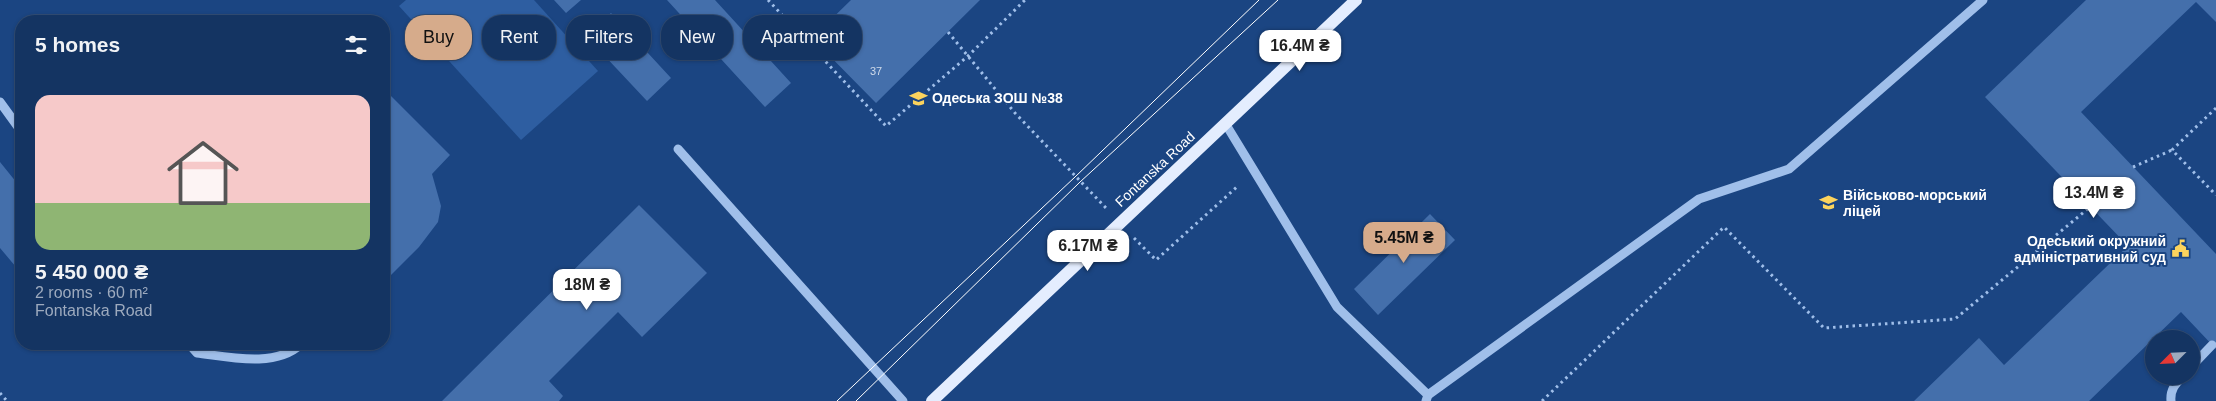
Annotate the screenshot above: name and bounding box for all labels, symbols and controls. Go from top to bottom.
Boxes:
chip: Buy [405,15,472,60]
chip: Rent [482,15,556,60]
chip: Filters [566,15,651,60]
chip: New [661,15,733,60]
chip: Apartment [743,15,862,60]
pin: 16.4M ₴ [1254,30,1346,72]
icon: filters [342,31,370,59]
text: 5 homes [35,33,120,56]
text: 16.4M ₴ [1270,37,1330,54]
house number: 37 [870,65,882,77]
school or university icon: Одеська ЗОШ №38 [908,88,928,108]
place label: Одеська ЗОШ №38 [932,90,1063,106]
icon: home [158,128,248,218]
street label: Fontanska Road [1112,128,1198,210]
pin: 13.4M ₴ [2048,176,2140,219]
text: 13.4M ₴ [2064,184,2124,201]
place label: Військово-морський ліцей [1843,187,1987,219]
school or university icon: Військово-морський ліцей [1819,193,1839,213]
pin: 5.45M ₴ [1358,222,1450,264]
text: 5.45M ₴ [1374,229,1434,246]
pin: 6.17M ₴ [1042,230,1134,272]
place label: Одеський окружний адміністративний суд [2014,233,2166,265]
text: 6.17M ₴ [1058,237,1118,254]
public building icon: Одеський окружний адміністративний суд [2170,239,2190,259]
text: 5 450 000 ₴ [35,260,148,283]
pin: 18M ₴ [552,268,622,311]
text: 18M ₴ [564,276,610,293]
text: 2 rooms · 60 m² [35,284,148,301]
text: Fontanska Road [35,302,152,319]
north arrow [2145,330,2200,385]
map controls [2145,330,2200,385]

